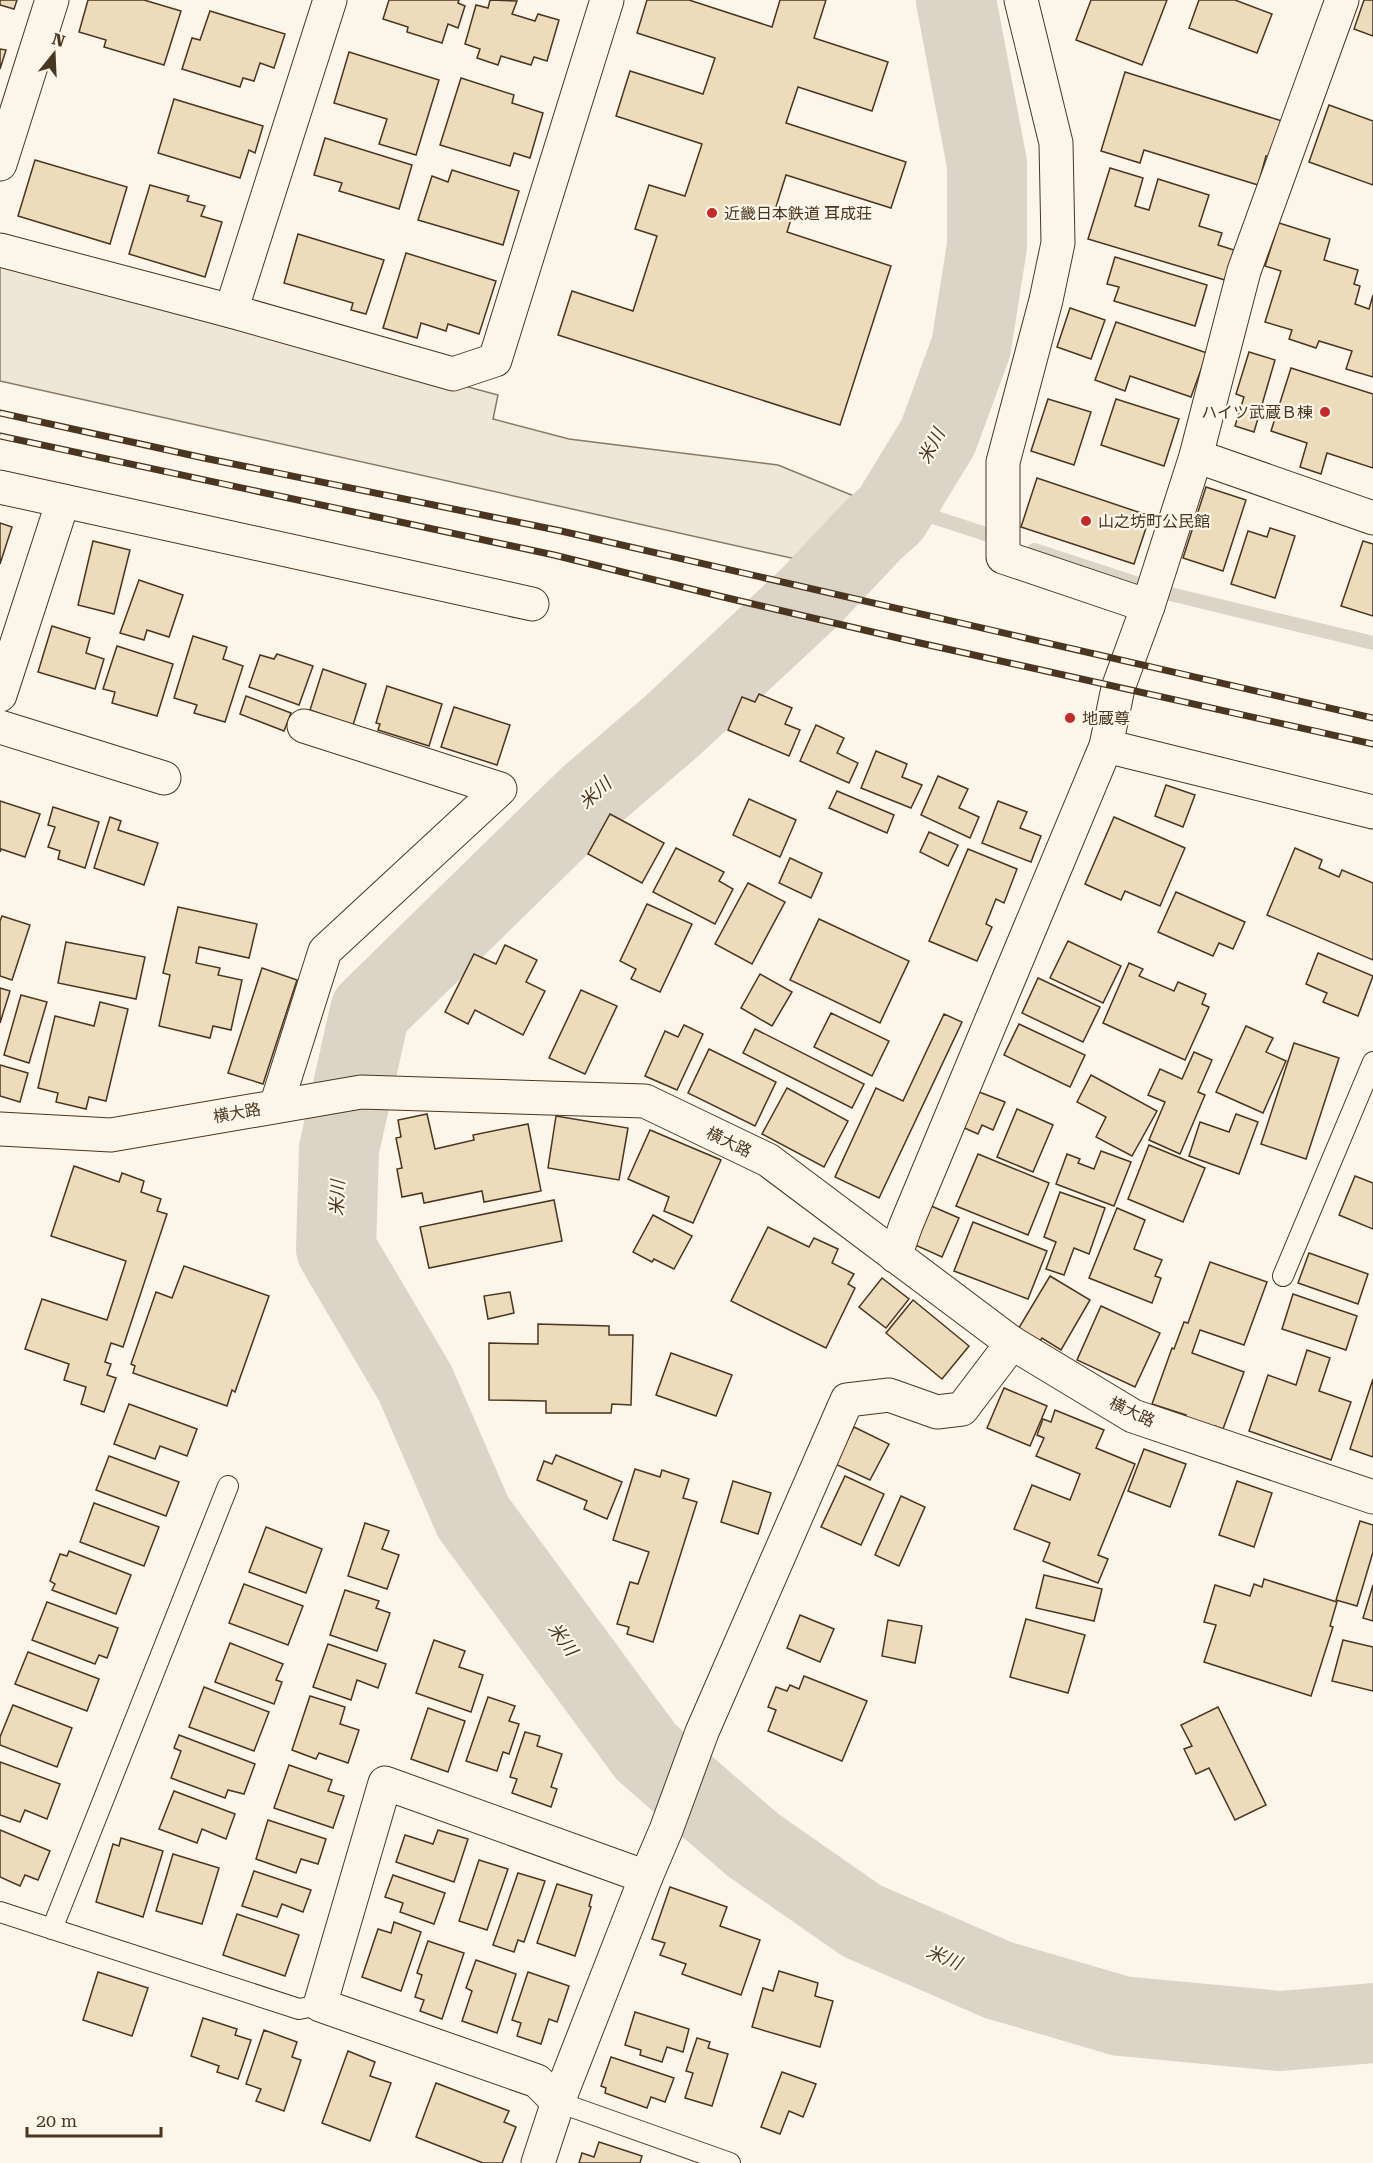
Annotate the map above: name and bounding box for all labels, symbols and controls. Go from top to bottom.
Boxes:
north arrow [24,24,84,84]
text: N [50,29,67,51]
place label: 近畿日本鉄道 耳成荘 [724,204,872,223]
marker: 近畿日本鉄道 耳成荘 [705,206,719,220]
place label: ハイツ武蔵Ｂ棟 [1201,403,1313,422]
marker: ハイツ武蔵Ｂ棟 [1318,405,1332,419]
water label: 米川 [913,423,950,467]
place label: 山之坊町公民館 [1098,512,1210,531]
marker: 山之坊町公民館 [1079,514,1093,528]
place label: 地蔵尊 [1082,709,1130,728]
marker: 地蔵尊 [1063,711,1077,725]
water label: 米川 [575,772,617,813]
street label: 横大路 [212,1099,262,1127]
street label: 横大路 [703,1123,755,1161]
water label: 米川 [326,1178,348,1216]
street label: 横大路 [1106,1393,1158,1431]
water label: 米川 [544,1618,583,1661]
water label: 米川 [923,1940,967,1974]
scale bar [27,2100,160,2138]
text: 20 m [36,2110,77,2131]

